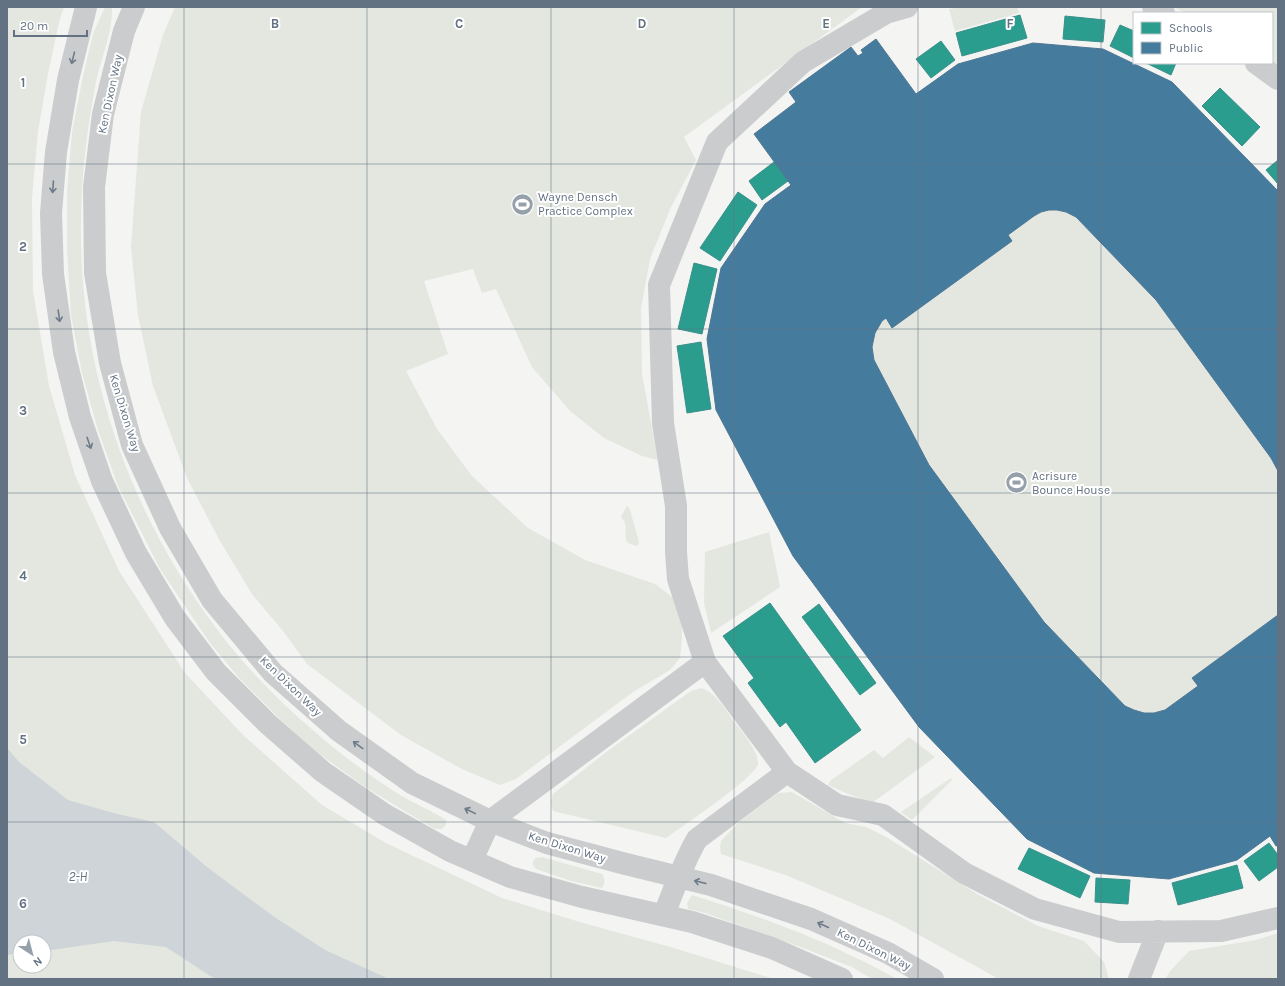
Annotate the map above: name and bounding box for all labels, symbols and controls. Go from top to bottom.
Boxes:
scale bar [14,12,87,38]
legend [1133,12,1273,64]
text: B [271,16,279,31]
text: C [455,16,463,31]
text: D [638,16,647,31]
text: E [822,16,830,31]
text: F [1006,16,1014,31]
text: 20 m [20,19,48,33]
text: Schools [1169,21,1212,35]
text: Public [1169,41,1203,55]
one-way arrow [69,52,76,65]
street label: Ken Dixon Way [95,53,125,135]
text: 1 [21,75,25,90]
one-way arrow [50,180,57,193]
place label: Wayne Densch Practice Complex [538,190,633,218]
sports icon: Wayne Densch Practice Complex [509,191,535,217]
text: 2 [19,239,27,254]
one-way arrow [55,309,63,322]
street label: Ken Dixon Way [107,373,144,454]
text: 3 [19,403,27,418]
one-way arrow [85,436,93,448]
place label: Acrisure Bounce House [1032,469,1110,497]
sports icon: Acrisure Bounce House [1003,470,1029,496]
text: 4 [19,568,27,583]
street label: Ken Dixon Way [257,653,325,719]
text: 5 [19,732,27,747]
one-way arrow [353,741,364,749]
one-way arrow [464,807,476,814]
street label: Ken Dixon Way [527,829,608,866]
water label: 2-H [69,869,88,884]
one-way arrow [694,878,707,886]
text: 6 [19,896,27,911]
one-way arrow [817,921,829,928]
street label: Ken Dixon Way [835,925,914,973]
north arrow [12,934,52,974]
text: N [31,954,45,969]

